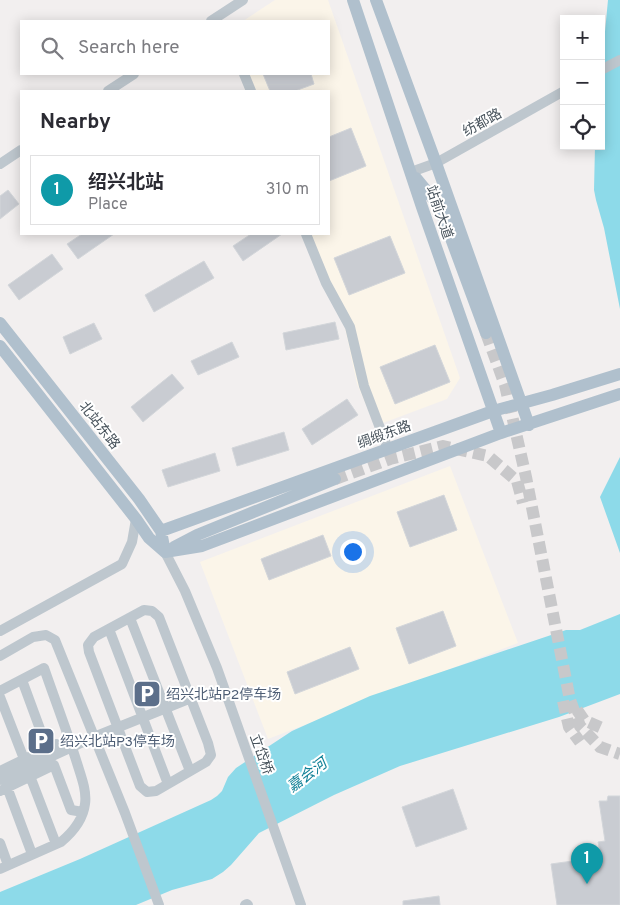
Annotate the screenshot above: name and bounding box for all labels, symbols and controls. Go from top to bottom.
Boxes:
map controls [560,15,605,150]
button: + [560,15,605,60]
search box [20,20,330,75]
icon: search [38,34,66,62]
text: Search here [78,36,180,60]
button: − [560,60,605,105]
button: locate [560,105,605,150]
street label: 纺都路 [460,106,505,141]
text: Nearby [40,109,111,136]
text: 绍兴北站 [88,171,164,195]
text: 1 [54,180,60,200]
text: 310 m [266,180,309,200]
street label: 站前大道 [421,183,457,242]
text: Place [88,195,128,215]
street label: 北站东路 [75,398,124,453]
street label: 绸缎东路 [355,418,414,453]
your location [340,539,366,565]
parking icon: 绍兴北站P2停车场 [132,679,162,709]
place label: 绍兴北站P2停车场 [166,686,281,704]
parking icon: 绍兴北站P3停车场 [26,726,56,756]
street label: 立岱桥 [245,732,276,777]
place label: 绍兴北站P3停车场 [60,733,175,751]
water label: 嘉会河 [284,753,334,797]
pin: 1 [571,843,603,884]

